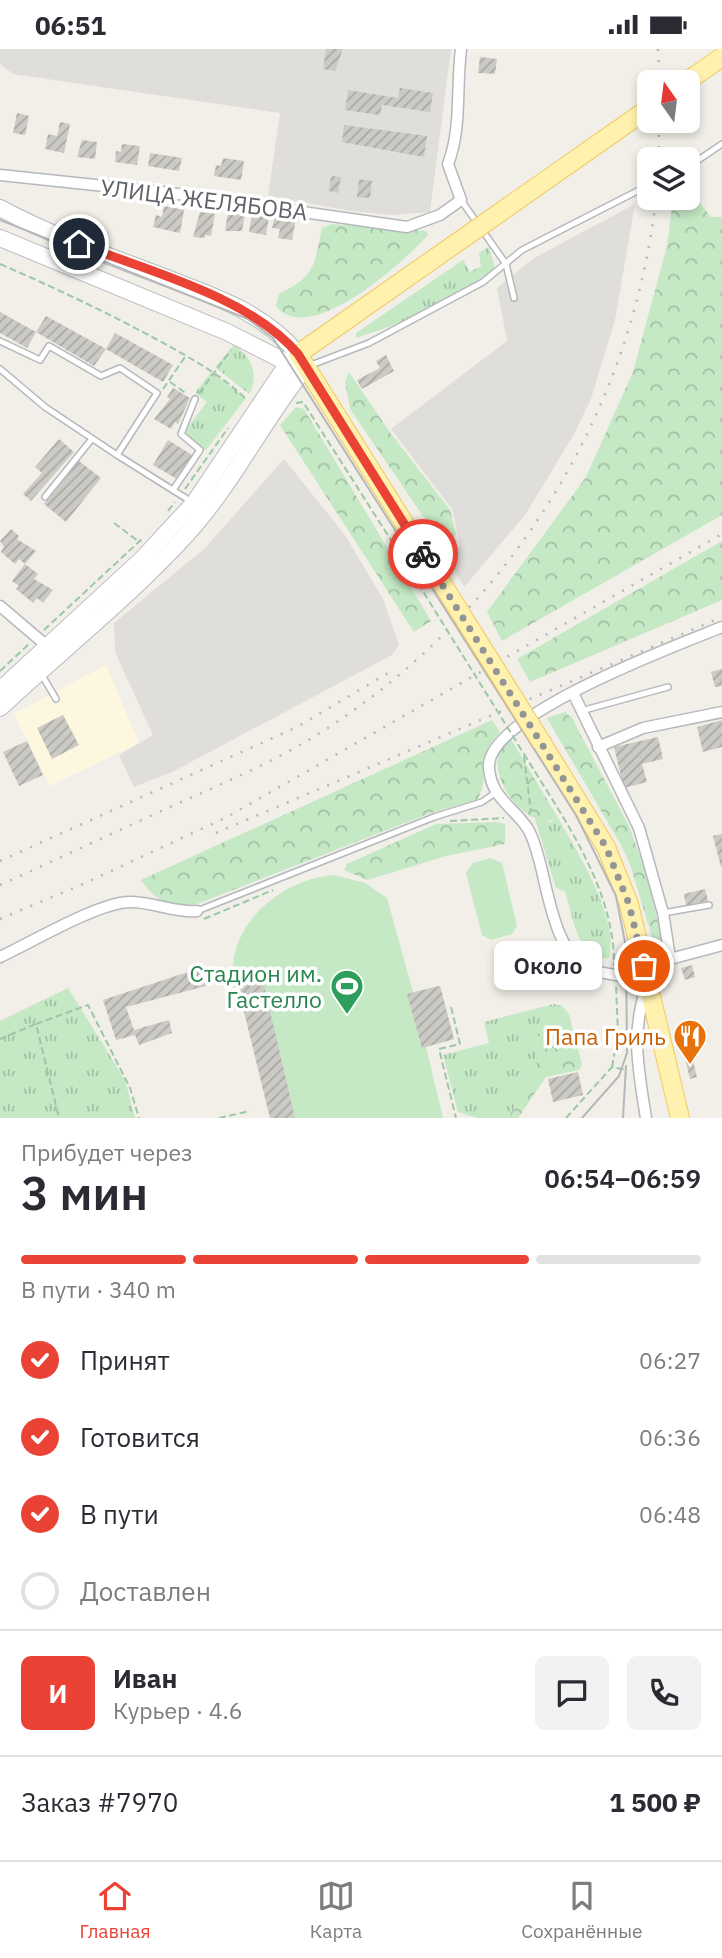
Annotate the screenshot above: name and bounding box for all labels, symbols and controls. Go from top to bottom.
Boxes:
text: 06:51 [35,8,106,42]
north arrow [637,70,700,133]
map controls [637,70,700,210]
button: layers [637,147,700,210]
street label: УЛИЦА ЖЕЛЯБОВА [99,171,309,227]
pin [49,214,109,274]
icon: home [60,225,98,263]
courier [388,519,458,589]
icon: bike [404,535,442,573]
pin [614,936,674,996]
callout: Около [494,941,602,991]
icon: bag [625,947,663,985]
text: Около [514,950,582,980]
place label: Стадион им. Гастелло [189,958,322,1014]
sports icon: Стадион им. Гастелло [328,967,366,1016]
restaurant icon: Папа Гриль [671,1017,709,1066]
place label: Папа Гриль [545,1021,666,1051]
text: Прибудет через [21,1137,193,1167]
text: 06:54–06:59 [544,1161,701,1195]
text: 3 мин [21,1163,148,1223]
text: В пути · 340 m [21,1274,176,1304]
icon: check [21,1341,59,1379]
text: Принят [80,1343,170,1377]
text: 06:27 [639,1345,701,1375]
icon: check [21,1418,59,1456]
text: Готовится [80,1420,200,1454]
text: 06:36 [639,1422,701,1452]
icon: check [21,1495,59,1533]
text: В пути [80,1497,159,1531]
text: 06:48 [639,1499,701,1529]
text: Доставлен [80,1574,211,1608]
button: chat [535,1656,609,1730]
button: phone [627,1656,701,1730]
text: Иван [113,1661,178,1695]
text: И [49,1676,67,1710]
text: Курьер · 4.6 [113,1695,243,1725]
text: Заказ #7970 [21,1785,178,1819]
text: 1 500 ₽ [609,1785,701,1819]
tab: Главная [80,1877,151,1943]
tab: Карта [310,1877,362,1943]
tab: Сохранённые [521,1877,642,1943]

